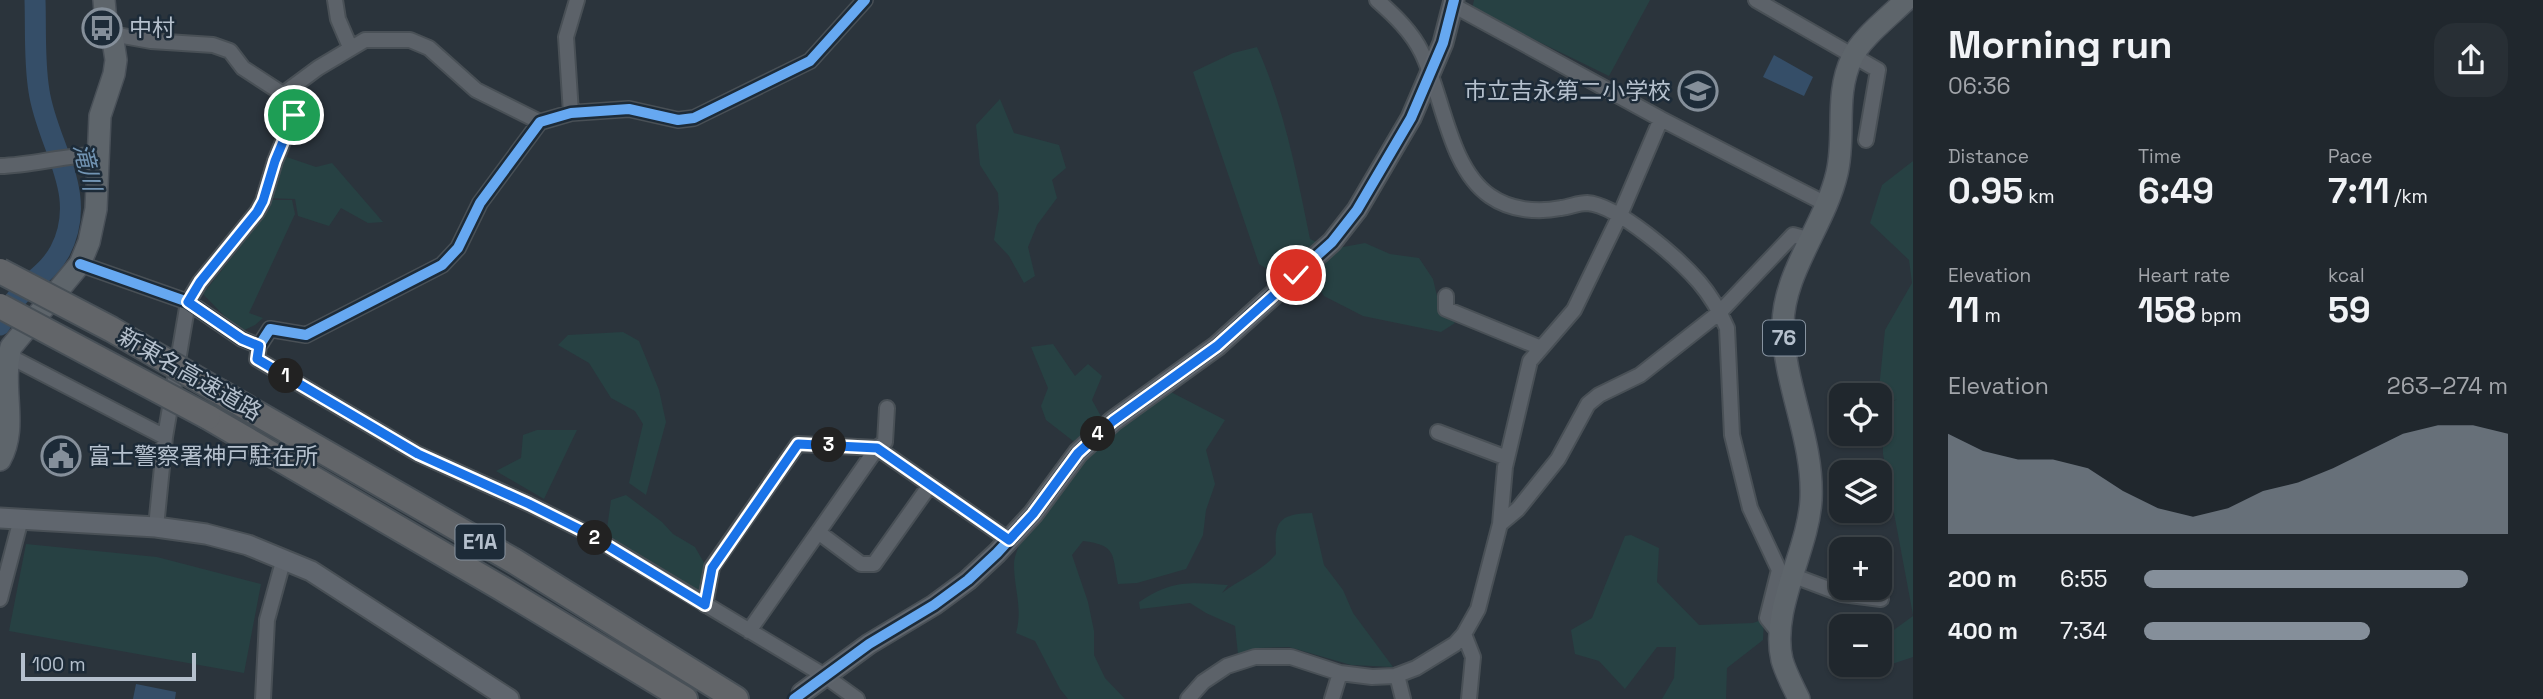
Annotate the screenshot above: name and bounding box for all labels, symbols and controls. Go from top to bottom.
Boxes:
bus stop icon: 中村 [81,7,123,49]
place label: 中村 [129,13,175,43]
text: Morning run [1948,21,2173,69]
button: share [2434,23,2508,97]
school or university icon: 市立吉永第二小学校 [1677,70,1719,112]
text: 06:36 [1948,71,2011,101]
place label: 市立吉永第二小学校 [1464,76,1671,106]
pin [264,85,324,145]
icon: arrive [275,96,313,134]
water label: 滝川 [67,140,109,197]
text: Distance [1948,144,2029,169]
text: Time [2138,144,2181,169]
text: Pace [2328,144,2372,169]
text: 0.95 [1948,169,2023,213]
text: 6:49 [2138,169,2214,213]
text: 7:11 [2328,169,2389,213]
text: km [2023,184,2055,209]
text: /km [2389,184,2428,209]
pin [1266,245,1326,305]
icon: check [1277,256,1315,294]
text: Elevation [1948,263,2031,288]
text: Heart rate [2138,263,2230,288]
text: kcal [2328,263,2365,288]
text: 11 [1948,288,1980,332]
text: 158 [2138,288,2196,332]
text: 59 [2328,288,2371,332]
text: m [1980,303,2001,328]
text: bpm [2196,303,2242,328]
road number: 76 [1763,320,1805,356]
street label: 新東名高速道路 [113,321,267,427]
pin: 1 [268,358,304,394]
text: 1 [281,363,290,388]
text: Elevation [1948,371,2049,401]
text: 263–274 m [2387,371,2508,401]
map controls [1829,383,1892,677]
button: locate [1829,383,1892,446]
pin: 4 [1080,416,1116,452]
text: 4 [1091,421,1104,446]
pin: 3 [812,428,846,462]
text: 3 [823,432,834,457]
public building icon: 富士警察署神戸駐在所 [40,435,82,477]
place label: 富士警察署神戸駐在所 [88,441,318,471]
button: layers [1829,460,1892,523]
pin: 2 [578,520,612,556]
road number: E1A [456,524,504,560]
text: 2 [589,525,600,550]
button: + [1829,537,1892,600]
text: 200 m [1948,564,2017,594]
text: 6:55 [2060,564,2107,594]
button: − [1829,614,1892,677]
text: 400 m [1948,616,2018,646]
text: 7:34 [2060,616,2107,646]
scale bar [21,650,196,682]
text: 100 m [32,652,86,677]

